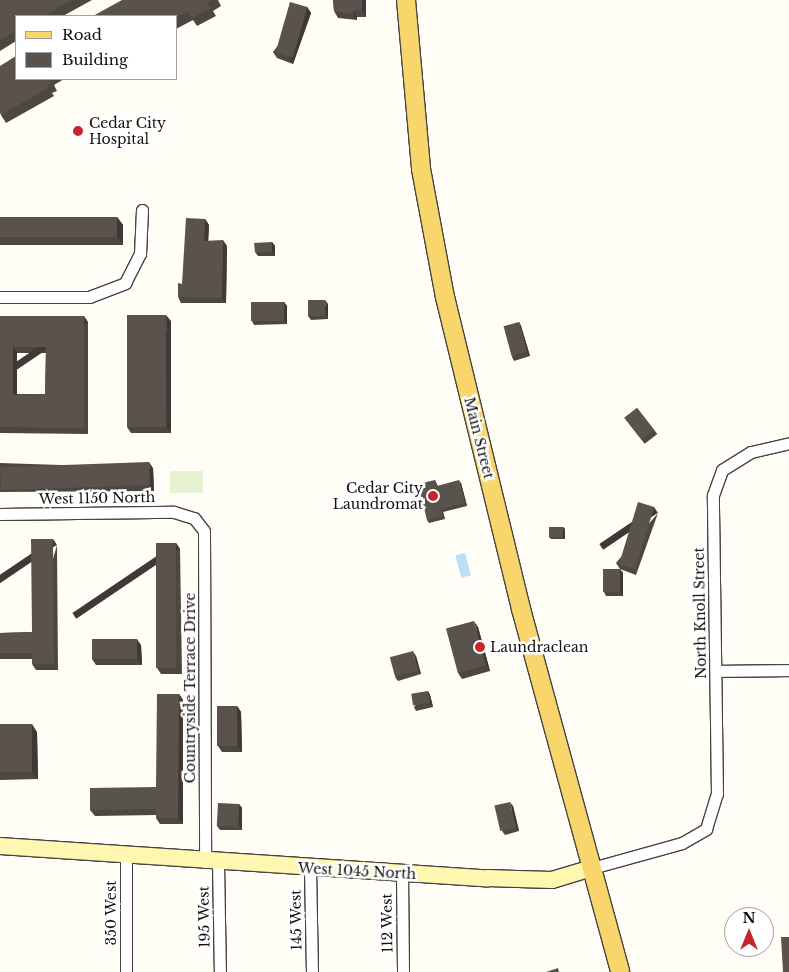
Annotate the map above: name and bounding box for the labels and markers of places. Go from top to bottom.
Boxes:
place label: Cedar City Hospital [89,115,166,148]
marker: Cedar City Hospital [71,124,85,138]
place label: Cedar City Laundromat [333,480,423,512]
marker: Cedar City Laundromat [427,490,439,502]
place label: Laundraclean [490,639,588,655]
marker: Laundraclean [474,641,486,653]

